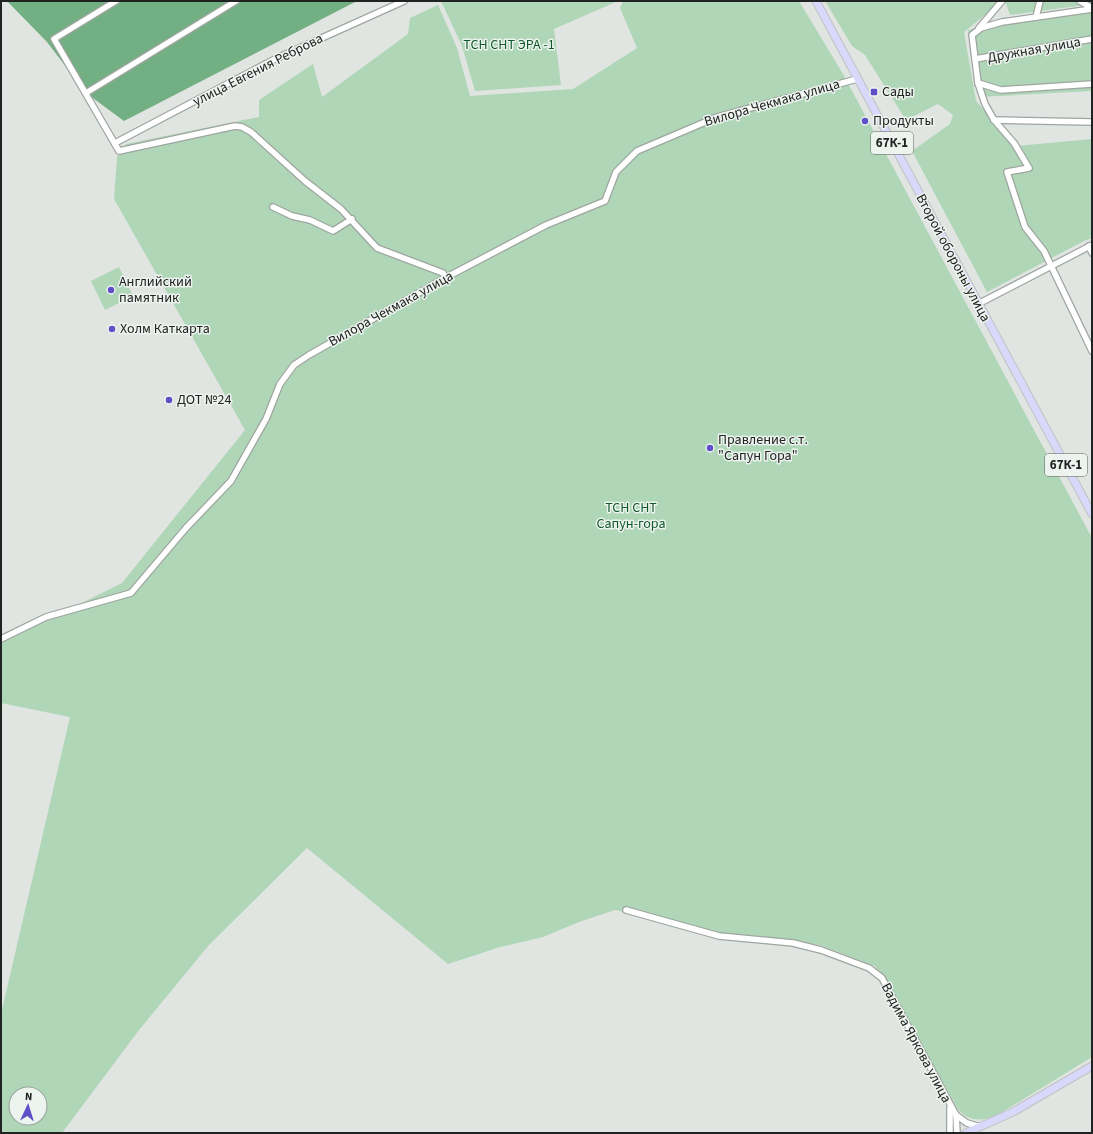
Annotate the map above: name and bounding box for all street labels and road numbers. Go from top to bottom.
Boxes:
street label: улица Евгения Реброва [190,29,326,111]
street label: Дружная улица [986,32,1082,68]
street label: Вилора Чекмака улица [702,74,842,132]
road number: 67К-1 [871,132,913,154]
street label: Второй обороны улица [911,190,995,326]
street label: Вилора Чекмака улица [325,266,457,352]
road number: 67К-1 [1045,454,1087,476]
street label: Вадима Яркова улица [876,979,956,1107]

